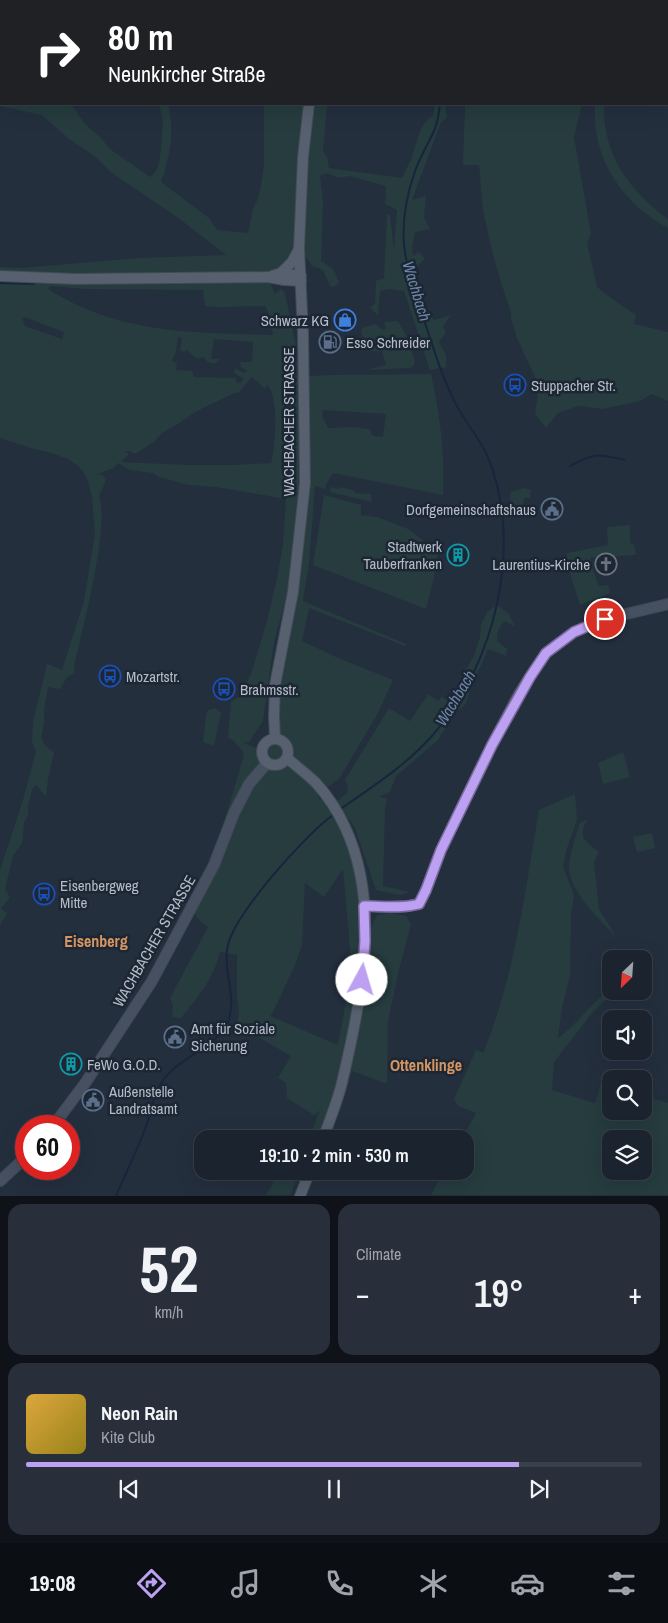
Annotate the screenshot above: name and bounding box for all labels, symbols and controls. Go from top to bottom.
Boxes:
text: 80 m [108,14,173,61]
icon: right [25,20,90,85]
text: Neunkircher Straße [108,59,265,89]
water label: Wachbach [397,258,437,324]
shop icon: Schwarz KG [333,308,357,332]
place label: Schwarz KG [261,310,329,331]
fuel station icon: Esso Schreider [318,330,342,354]
place label: Esso Schreider [346,332,430,353]
street label: WACHBACHER STRASSE [278,347,299,497]
bus stop icon: Stuppacher Str. [503,373,527,397]
place label: Stuppacher Str. [531,375,616,396]
public building icon: Dorfgemeinschaftshaus [540,497,564,521]
place label: Dorfgemeinschaftshaus [406,499,536,520]
place label: Stadtwerk Tauberfranken [363,536,443,574]
building icon: Stadtwerk Tauberfranken [446,543,470,567]
church icon: Laurentius-Kirche [594,552,618,576]
place label: Laurentius-Kirche [492,554,590,575]
pin [584,598,626,640]
icon: arrive [591,605,619,633]
bus stop icon: Mozartstr. [98,664,122,688]
place label: Mozartstr. [126,666,180,687]
water label: Wachbach [430,666,480,730]
bus stop icon: Brahmsstr. [212,677,236,701]
place label: Brahmsstr. [240,679,299,700]
street label: WACHBACHER STRASSE [108,871,200,1011]
place label: Eisenbergweg Mitte [60,875,139,913]
bus stop icon: Eisenbergweg Mitte [32,882,56,906]
district label: Eisenberg [64,930,128,952]
north arrow [602,950,652,1000]
map controls [602,950,652,1180]
position arrow [335,953,387,1005]
button: sound [602,1010,652,1060]
place label: Amt für Soziale Sicherung [190,1018,275,1056]
public building icon: Amt für Soziale Sicherung [163,1025,187,1049]
building icon: FeWo G.O.D. [59,1052,83,1076]
place label: FeWo G.O.D. [87,1054,161,1075]
district label: Ottenklinge [390,1054,462,1076]
button: search [602,1070,652,1120]
place label: Außenstelle Landratsamt [108,1081,178,1119]
public building icon: Außenstelle Landratsamt [81,1088,105,1112]
speed limit sign: 60 [15,1115,80,1180]
button: layers [602,1130,652,1180]
text: 19:10 · 2 min · 530 m [259,1142,409,1168]
text: 52 [139,1225,199,1312]
text: Climate [356,1243,401,1265]
text: 19° [474,1268,524,1319]
text: − [356,1275,369,1313]
text: + [629,1275,642,1313]
text: km/h [155,1301,183,1323]
text: Neon Rain [101,1400,178,1426]
text: Kite Club [101,1426,155,1448]
icon: previous [115,1475,143,1503]
icon: pause [320,1475,348,1503]
icon: next [525,1475,553,1503]
icon: directions [134,1566,169,1601]
icon: music [228,1566,263,1601]
icon: phone [322,1566,357,1601]
icon: climate [416,1566,451,1601]
icon: car [510,1566,545,1601]
icon: filters [604,1566,639,1601]
text: 19:08 [29,1568,76,1598]

